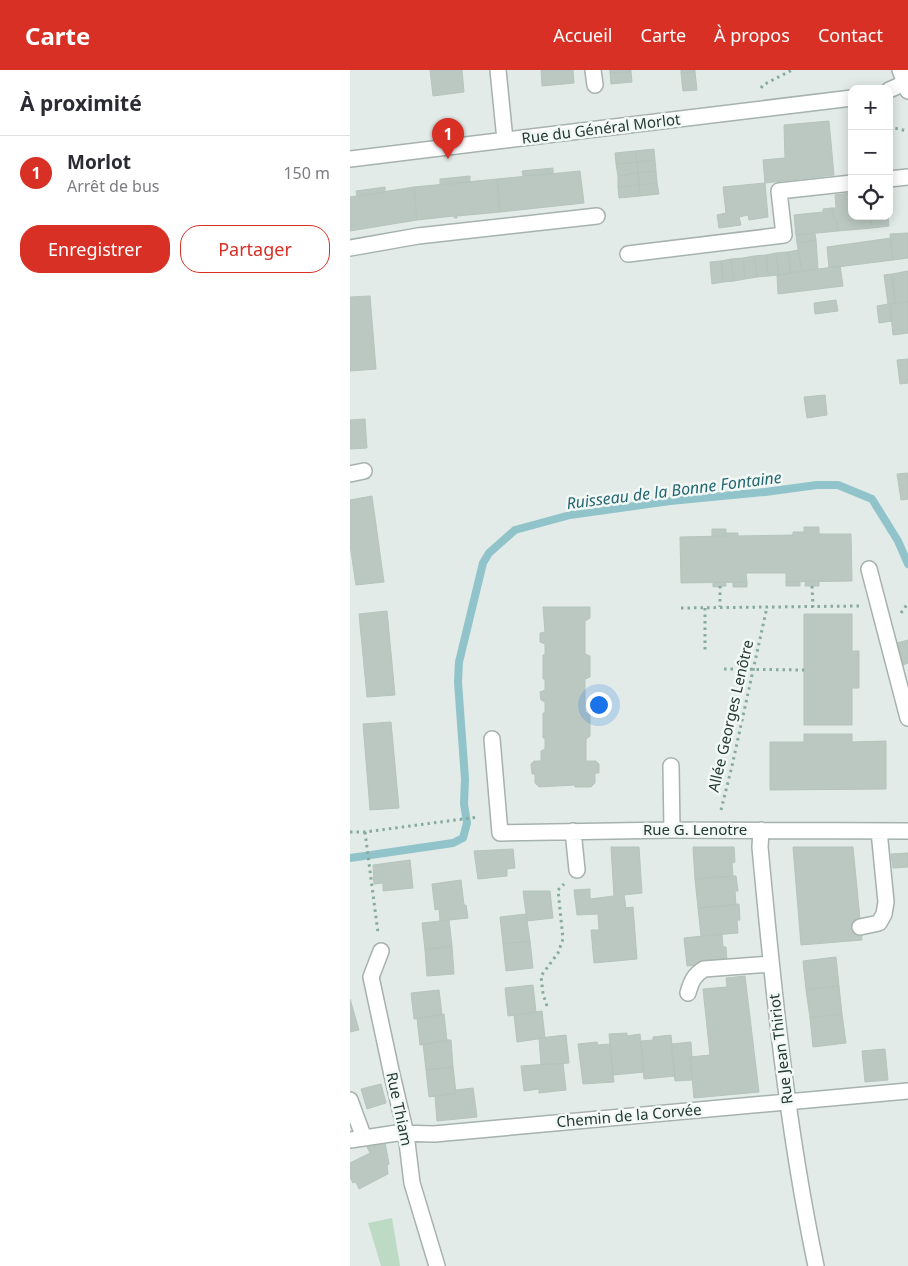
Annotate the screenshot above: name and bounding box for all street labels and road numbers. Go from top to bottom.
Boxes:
street label: Rue du Général Morlot [520,108,682,148]
street label: Allée Georges Lenôtre [703,638,757,794]
street label: Rue G. Lenotre [643,819,747,839]
street label: Rue Jean Thiriot [763,992,797,1105]
street label: Rue Thiam [382,1070,418,1147]
street label: Chemin de la Corvée [556,1099,702,1131]

